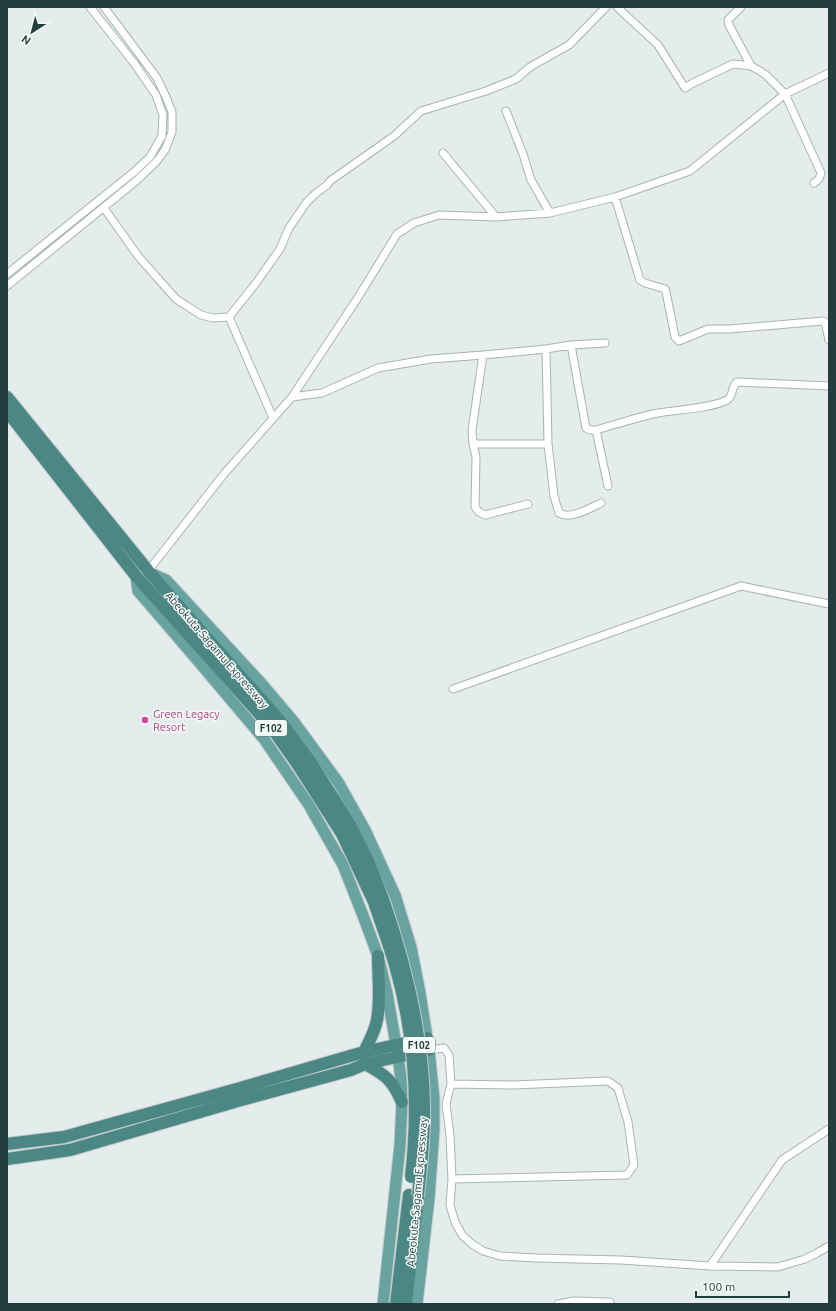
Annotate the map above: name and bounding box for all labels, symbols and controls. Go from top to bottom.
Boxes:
north arrow [12,12,52,52]
text: N [19,33,33,47]
street label: Abeokuta-Sagamu Expressway [163,589,271,711]
place label: Green Legacy Resort [153,708,220,733]
marker: Green Legacy Resort [140,715,150,725]
road number: F102 [255,720,287,736]
road number: F102 [403,1037,435,1053]
street label: Abeokuta-Sagamu Expressway [404,1116,430,1267]
scale bar [696,1273,789,1299]
text: 100 m [702,1280,735,1293]

